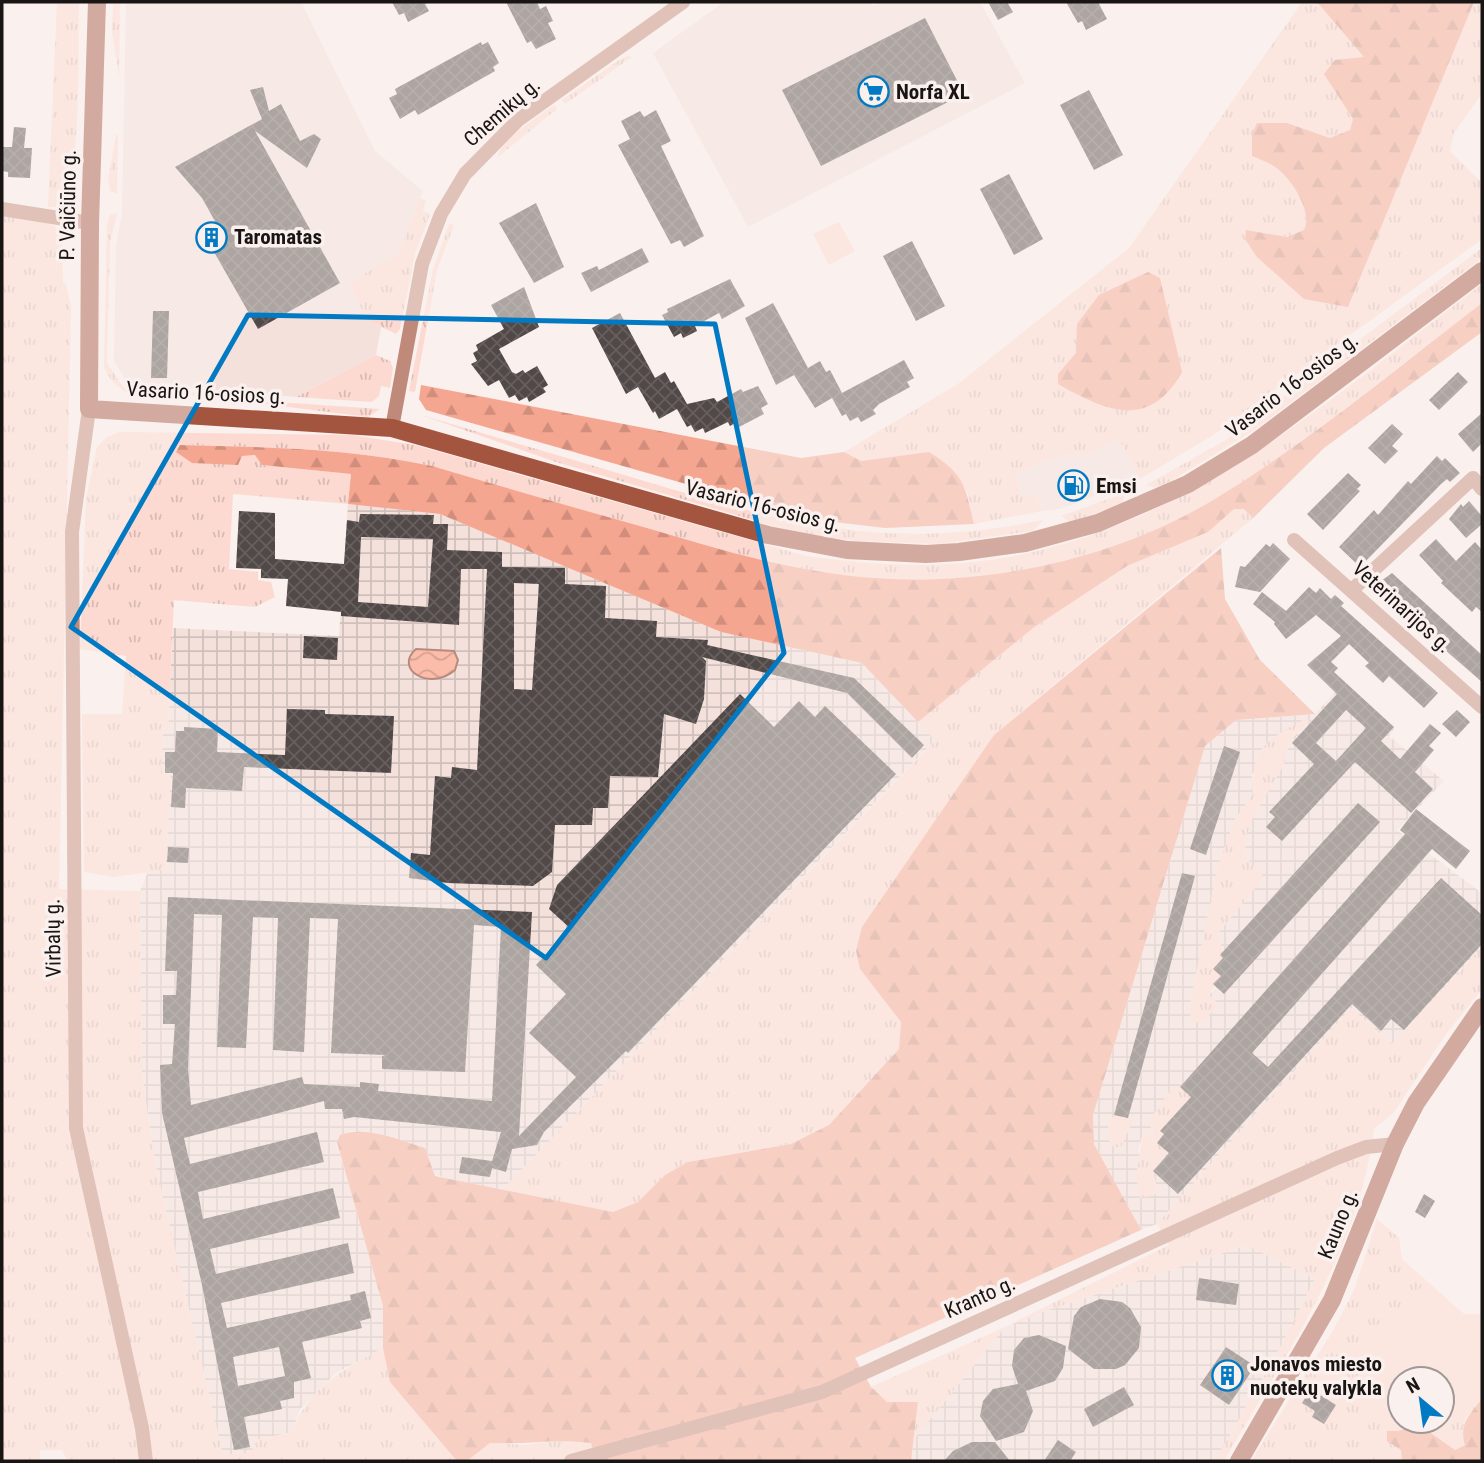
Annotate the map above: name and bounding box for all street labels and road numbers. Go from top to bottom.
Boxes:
street label: Chemikų g. [459,72,545,152]
street label: P. Vaičiūno g. [55,149,81,261]
street label: Vasario 16-osios g. [1221,327,1363,443]
street label: Vasario 16-osios g. [126,377,286,409]
street label: Vasario 16-osios g. [683,475,843,537]
street label: Veterinarijos g. [1347,556,1457,658]
street label: Virbalų g. [40,898,66,978]
street label: Kauno g. [1313,1186,1363,1262]
street label: Kranto g. [941,1271,1019,1323]

